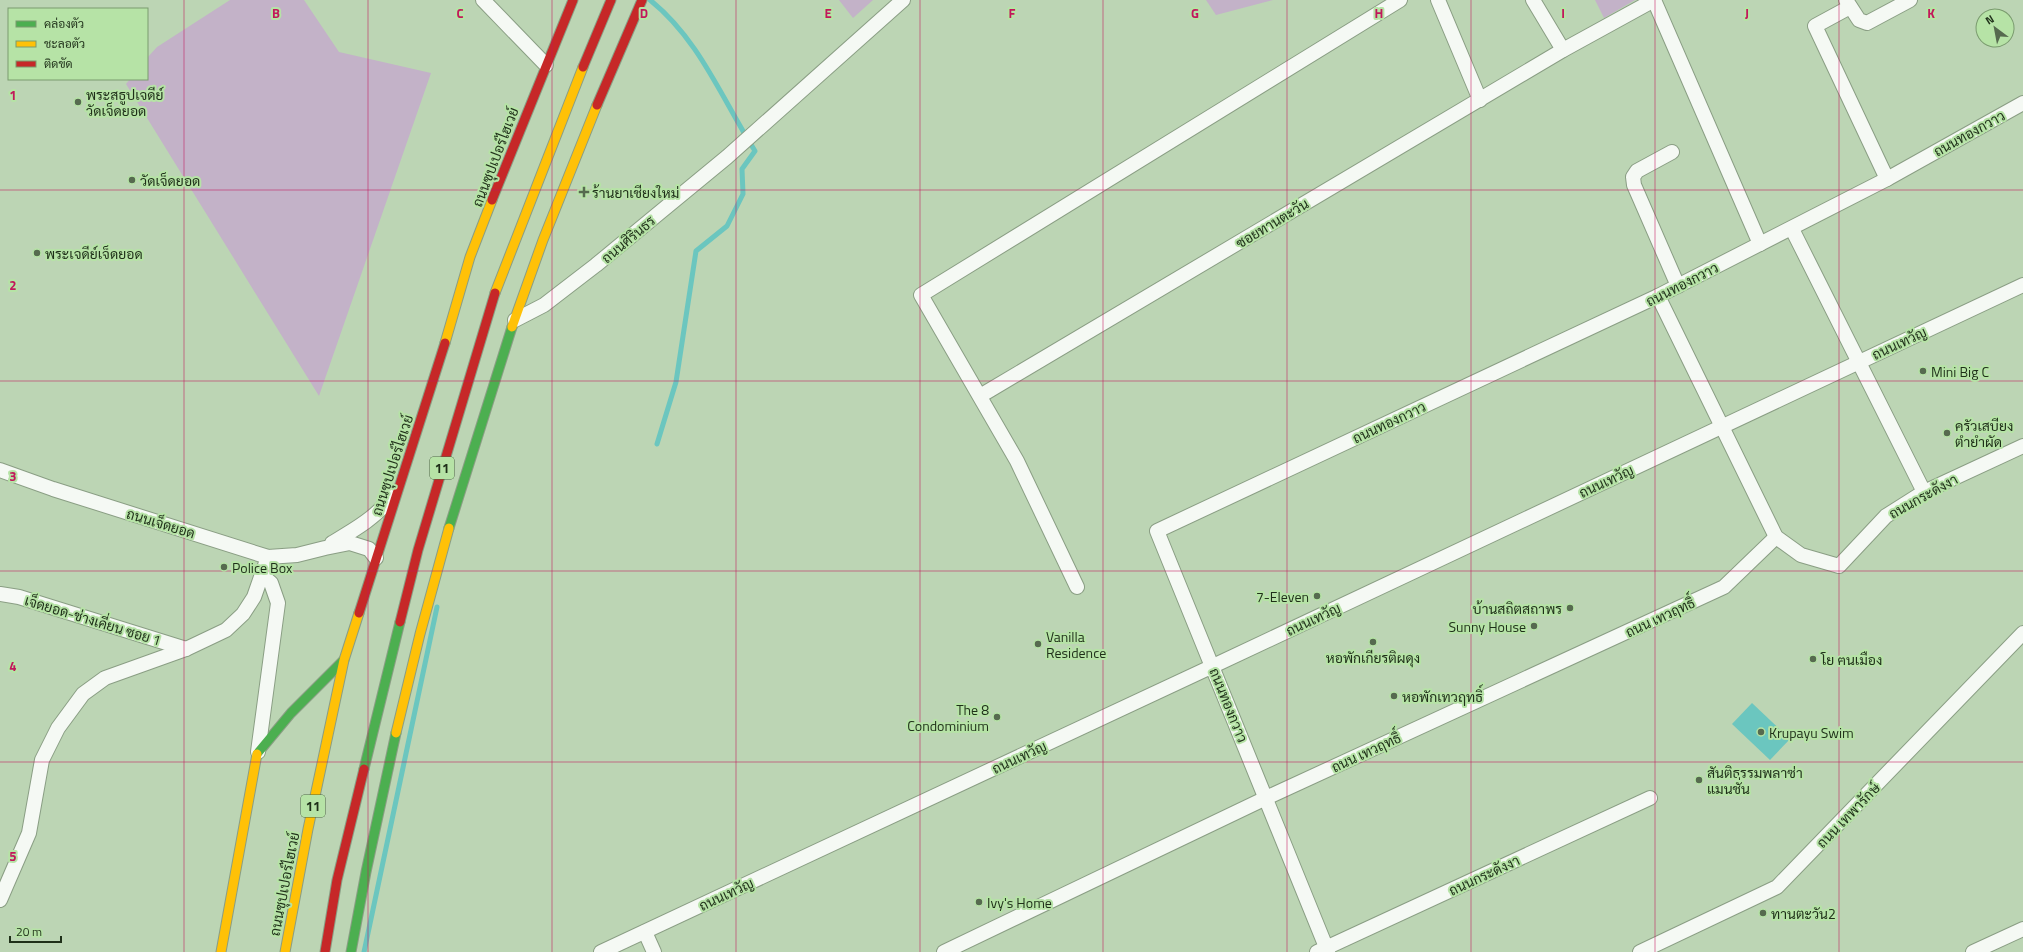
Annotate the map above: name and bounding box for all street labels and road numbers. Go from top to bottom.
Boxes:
street label: ถนนซุปเปอร์ไฮเวย์ [466,104,524,210]
street label: ถนนทองกวาว [1929,105,2009,161]
street label: ซอยทานตะวัน [1232,193,1313,253]
street label: ถนนศิรินธร [597,210,660,268]
street label: ถนนทองกวาว [1642,257,1722,311]
street label: ถนนเทวัญ [1868,321,1930,365]
street label: ถนนทองกวาว [1349,396,1429,448]
street label: ถนนซุปเปอร์ไฮเวย์ [366,412,418,518]
road number: 11 [430,457,454,479]
street label: ถนนเทวัญ [1575,459,1637,503]
street label: ถนนกระดังงา [1885,468,1961,524]
street label: ถนนเจ็ดยอด [124,503,198,543]
street label: เจ็ดยอด-ช่างเคี่ยน ซอย 1 [22,588,164,651]
street label: ถนน เทวฤทธิ์ [1621,590,1699,642]
street label: ถนนเทวัญ [1282,597,1344,641]
street label: ถนนทองกวาว [1204,664,1254,746]
street label: ถนน เทวฤทธิ์ [1327,725,1405,777]
street label: ถนนเทวัญ [988,735,1050,779]
street label: ถนน เทพารักษ์ [1811,777,1885,852]
road number: 11 [301,795,325,817]
street label: ถนนซุปเปอร์ไฮเวย์ [264,830,304,938]
street label: ถนนกระดังงา [1445,849,1523,901]
street label: ถนนเทวัญ [695,872,757,916]

